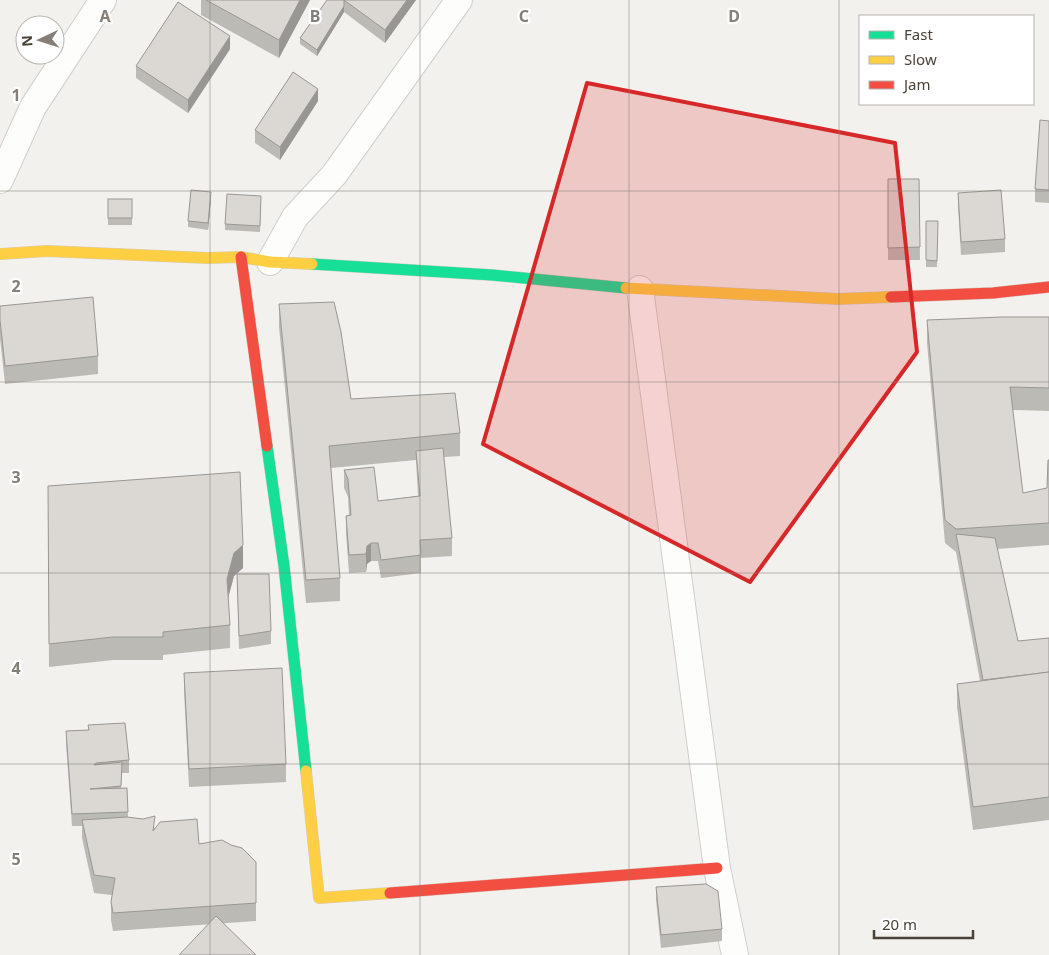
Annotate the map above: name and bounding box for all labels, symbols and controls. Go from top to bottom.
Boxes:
text: A [99,5,111,27]
text: B [310,5,320,27]
text: C [519,5,529,27]
text: D [728,5,740,27]
north arrow [15,15,65,65]
legend [859,15,1034,105]
text: Fast [904,24,933,44]
text: N [17,35,36,47]
text: Slow [904,49,937,69]
text: Jam [902,74,931,94]
text: 1 [11,84,21,106]
text: 2 [11,275,21,297]
text: 3 [11,466,21,488]
text: 4 [11,657,21,679]
text: 5 [11,848,21,870]
scale bar [874,908,973,940]
text: 20 m [882,914,917,934]

